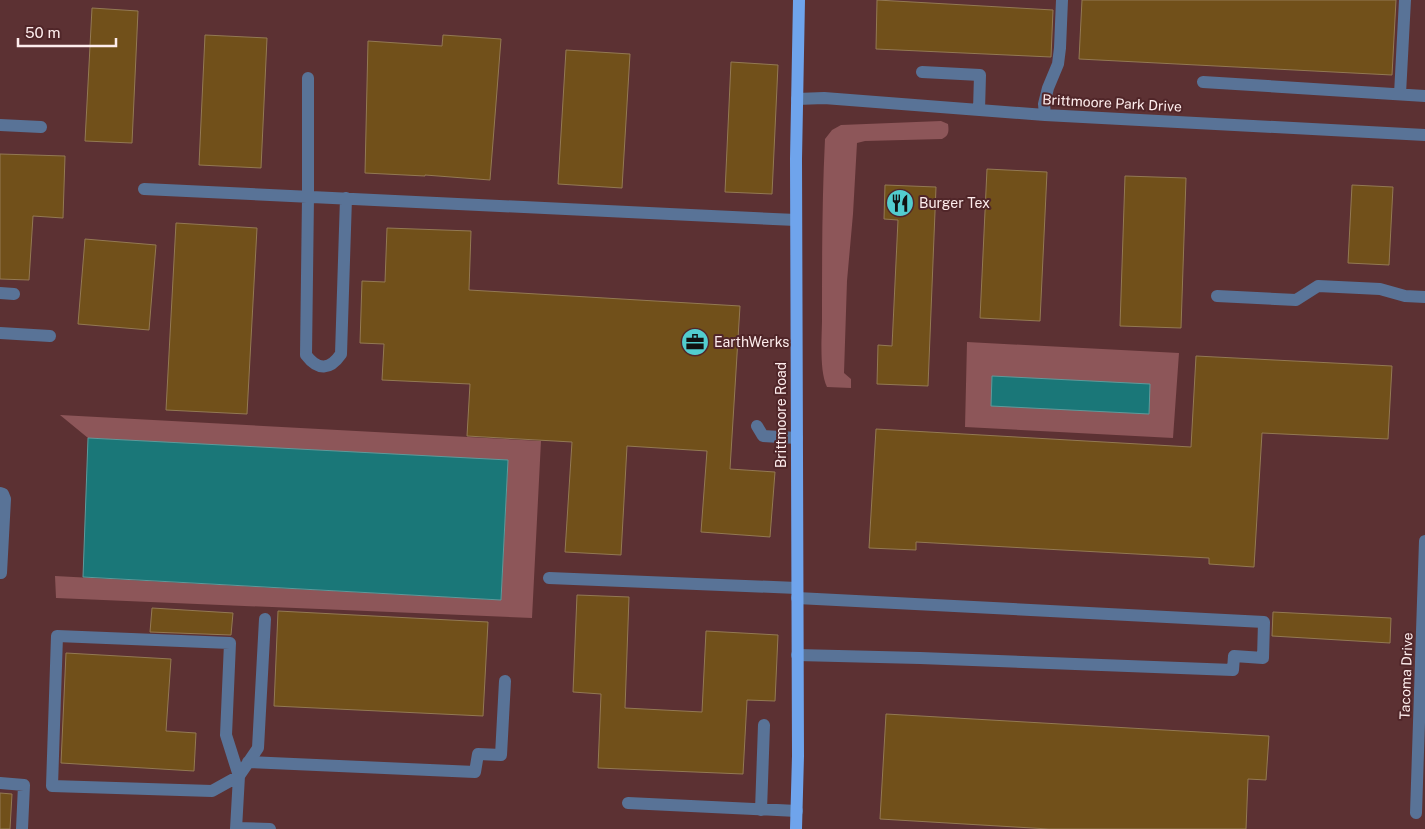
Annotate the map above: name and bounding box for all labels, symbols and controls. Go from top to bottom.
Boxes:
scale bar [18,15,115,47]
text: 50 m [25,24,60,41]
street label: Brittmoore Park Drive [1042,91,1182,115]
restaurant icon: Burger Tex [885,188,915,218]
place label: Burger Tex [919,195,990,211]
office icon: EarthWerks [680,327,710,357]
place label: EarthWerks [714,334,789,350]
street label: Brittmoore Road [773,362,789,468]
street label: Tacoma Drive [1396,632,1416,720]

